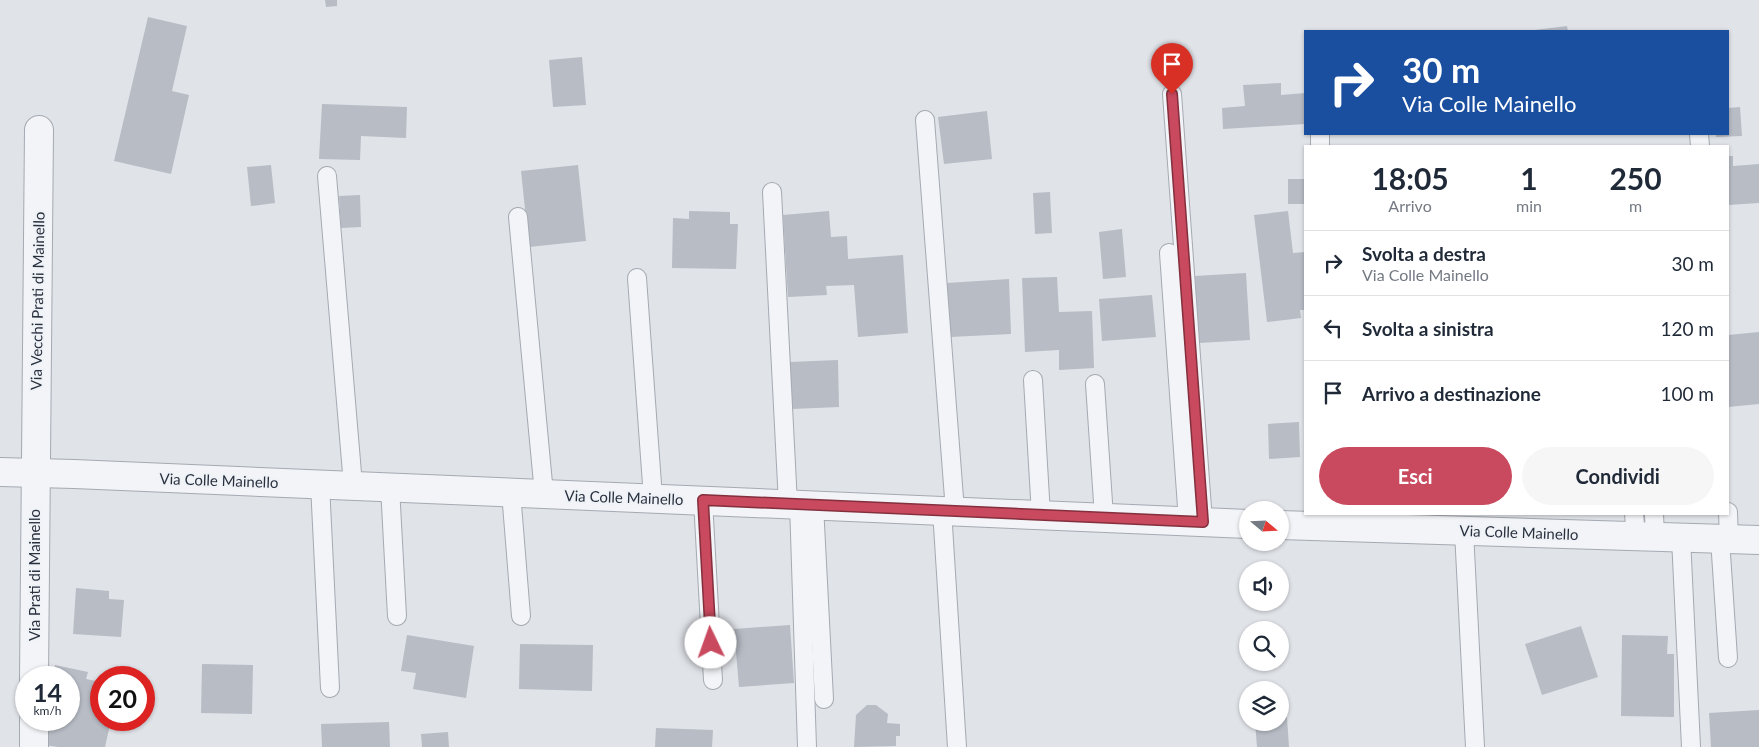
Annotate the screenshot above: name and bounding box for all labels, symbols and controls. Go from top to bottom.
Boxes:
pin [1151,43,1193,94]
text: 30 m [1402,48,1480,90]
icon: arrive [1158,50,1186,78]
icon: right [1319,50,1384,115]
text: Via Colle Mainello [1402,90,1576,117]
text: 18:05 [1371,160,1449,196]
text: 1 [1520,160,1538,196]
text: 250 [1609,160,1662,196]
text: Arrivo [1388,196,1432,215]
text: min [1516,196,1542,215]
text: m [1629,196,1642,215]
street label: Via Vecchi Prati di Mainello [26,212,48,390]
text: Svolta a destra [1362,242,1486,265]
icon: right [1319,249,1347,277]
text: 30 m [1671,252,1714,275]
text: Via Colle Mainello [1362,265,1489,284]
icon: left [1319,314,1347,342]
text: Svolta a sinistra [1362,317,1494,340]
text: 120 m [1660,317,1714,340]
icon: arrive [1319,379,1347,407]
text: Arrivo a destinazione [1362,382,1541,405]
text: 100 m [1660,382,1714,405]
button: Esci [1319,447,1512,505]
button: Condividi [1522,447,1714,505]
street label: Via Colle Mainello [159,469,279,491]
street label: Via Colle Mainello [564,486,684,508]
north arrow [1239,501,1289,551]
map controls [1239,501,1289,731]
street label: Via Prati di Mainello [25,509,43,641]
street label: Via Colle Mainello [1459,521,1579,543]
button: sound [1239,561,1289,611]
position arrow [684,616,736,668]
button: search [1239,621,1289,671]
speed limit sign: 20 [90,666,155,731]
text: 14 [33,677,62,707]
button: layers [1239,681,1289,731]
text: km/h [33,703,62,718]

